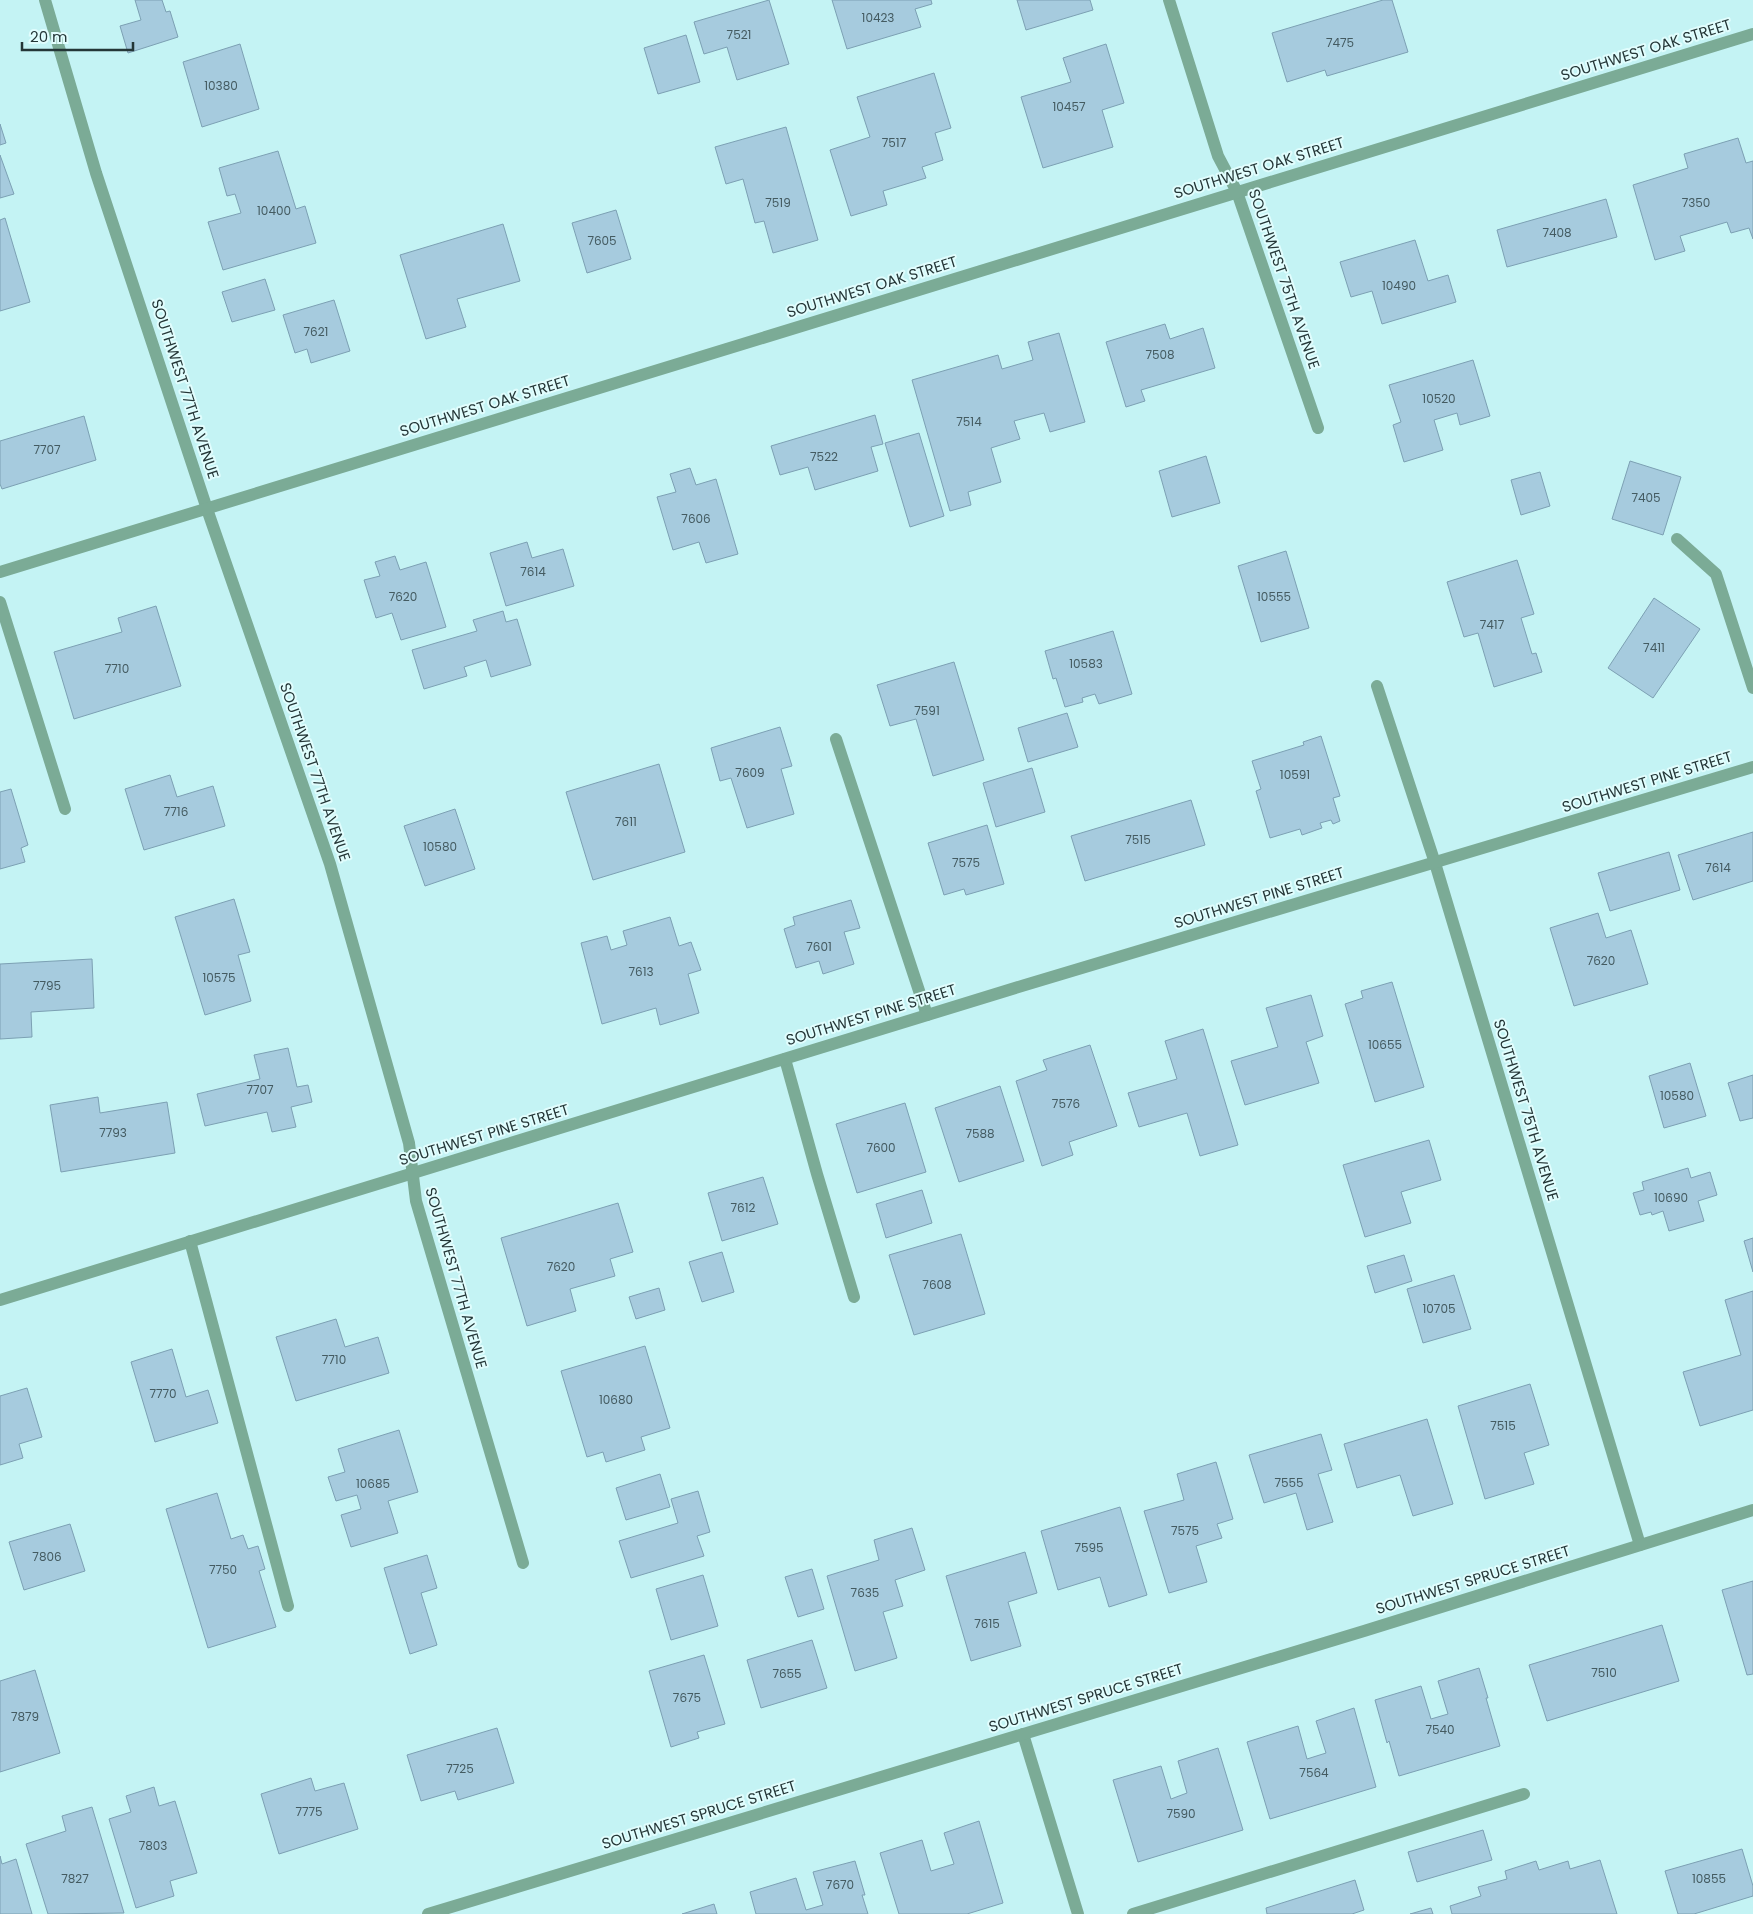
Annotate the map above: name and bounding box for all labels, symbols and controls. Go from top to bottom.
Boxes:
house number: 10423 [862,9,894,26]
street label: SOUTHWEST OAK STREET [1558,14,1734,85]
scale bar [22,20,134,52]
text: 20 m [30,26,68,47]
house number: 7521 [727,26,751,43]
house number: 7475 [1326,34,1354,51]
house number: 10380 [204,77,238,94]
house number: 10457 [1052,98,1086,115]
street label: SOUTHWEST OAK STREET [1171,132,1347,203]
house number: 7517 [882,134,907,151]
street label: SOUTHWEST 75TH AVENUE [1244,186,1325,372]
house number: 7519 [765,194,791,211]
house number: 7350 [1682,194,1710,211]
house number: 10400 [257,202,291,219]
house number: 7408 [1542,224,1572,241]
house number: 7605 [587,232,617,249]
street label: SOUTHWEST OAK STREET [784,251,960,322]
house number: 10490 [1382,277,1416,294]
street label: SOUTHWEST 77TH AVENUE [146,296,224,481]
house number: 7621 [304,323,328,340]
house number: 7508 [1145,346,1175,363]
street label: SOUTHWEST OAK STREET [397,370,573,441]
house number: 10520 [1422,390,1456,407]
house number: 7514 [956,413,982,430]
house number: 7707 [33,441,61,458]
house number: 7522 [810,448,838,465]
house number: 7405 [1631,489,1661,506]
house number: 7606 [681,510,711,527]
house number: 7614 [520,563,546,580]
house number: 7620 [389,588,417,605]
house number: 10555 [1257,588,1291,605]
house number: 7417 [1480,616,1505,633]
house number: 7411 [1643,639,1665,656]
house number: 10583 [1069,655,1103,672]
house number: 7710 [105,660,129,677]
street label: SOUTHWEST 77TH AVENUE [275,680,356,864]
house number: 7591 [914,702,940,719]
street label: SOUTHWEST PINE STREET [1559,746,1734,817]
house number: 7609 [735,764,765,781]
house number: 10591 [1280,766,1310,783]
house number: 7716 [164,803,188,820]
house number: 7611 [615,813,637,830]
house number: 7515 [1125,831,1151,848]
house number: 10580 [423,838,457,855]
house number: 7575 [952,854,980,871]
house number: 7614 [1705,859,1731,876]
street label: SOUTHWEST PINE STREET [1171,862,1346,933]
house number: 7601 [806,938,832,955]
house number: 7620 [1587,952,1615,969]
house number: 7613 [628,963,654,980]
house number: 10575 [202,969,236,986]
house number: 7795 [33,977,61,994]
street label: SOUTHWEST PINE STREET [783,979,958,1050]
street label: SOUTHWEST 75TH AVENUE [1489,1016,1564,1203]
house number: 10655 [1368,1036,1402,1053]
house number: 7707 [246,1081,274,1098]
house number: 10580 [1660,1087,1694,1104]
house number: 7576 [1052,1095,1080,1112]
street label: SOUTHWEST PINE STREET [396,1099,571,1170]
house number: 7793 [99,1124,127,1141]
house number: 7588 [965,1125,995,1142]
house number: 7600 [866,1139,896,1156]
street label: SOUTHWEST 77TH AVENUE [421,1185,492,1371]
house number: 10690 [1654,1189,1688,1206]
house number: 7612 [731,1199,756,1216]
house number: 7620 [547,1258,575,1275]
house number: 7608 [922,1276,952,1293]
house number: 10705 [1422,1300,1456,1317]
house number: 7710 [322,1351,346,1368]
house number: 7770 [149,1385,177,1402]
house number: 10680 [599,1391,633,1408]
house number: 7515 [1490,1417,1516,1434]
house number: 7555 [1274,1474,1304,1491]
house number: 10685 [356,1475,390,1492]
house number: 7575 [1171,1522,1199,1539]
house number: 7595 [1074,1539,1104,1556]
street label: SOUTHWEST SPRUCE STREET [1373,1540,1573,1619]
house number: 7806 [32,1548,62,1565]
house number: 7750 [209,1561,237,1578]
house number: 7635 [851,1584,879,1601]
house number: 7615 [974,1615,1000,1632]
street label: SOUTHWEST SPRUCE STREET [986,1658,1186,1737]
house number: 7510 [1591,1664,1617,1681]
house number: 7655 [772,1665,802,1682]
house number: 7675 [673,1689,701,1706]
house number: 7879 [11,1708,39,1725]
house number: 7540 [1425,1721,1455,1738]
house number: 7725 [446,1760,474,1777]
house number: 7564 [1299,1764,1329,1781]
street label: SOUTHWEST SPRUCE STREET [599,1775,799,1854]
house number: 7775 [295,1803,323,1820]
house number: 7590 [1166,1805,1196,1822]
house number: 7803 [139,1837,167,1854]
house number: 7827 [61,1870,89,1887]
house number: 10855 [1692,1870,1726,1887]
house number: 7670 [826,1876,854,1893]

